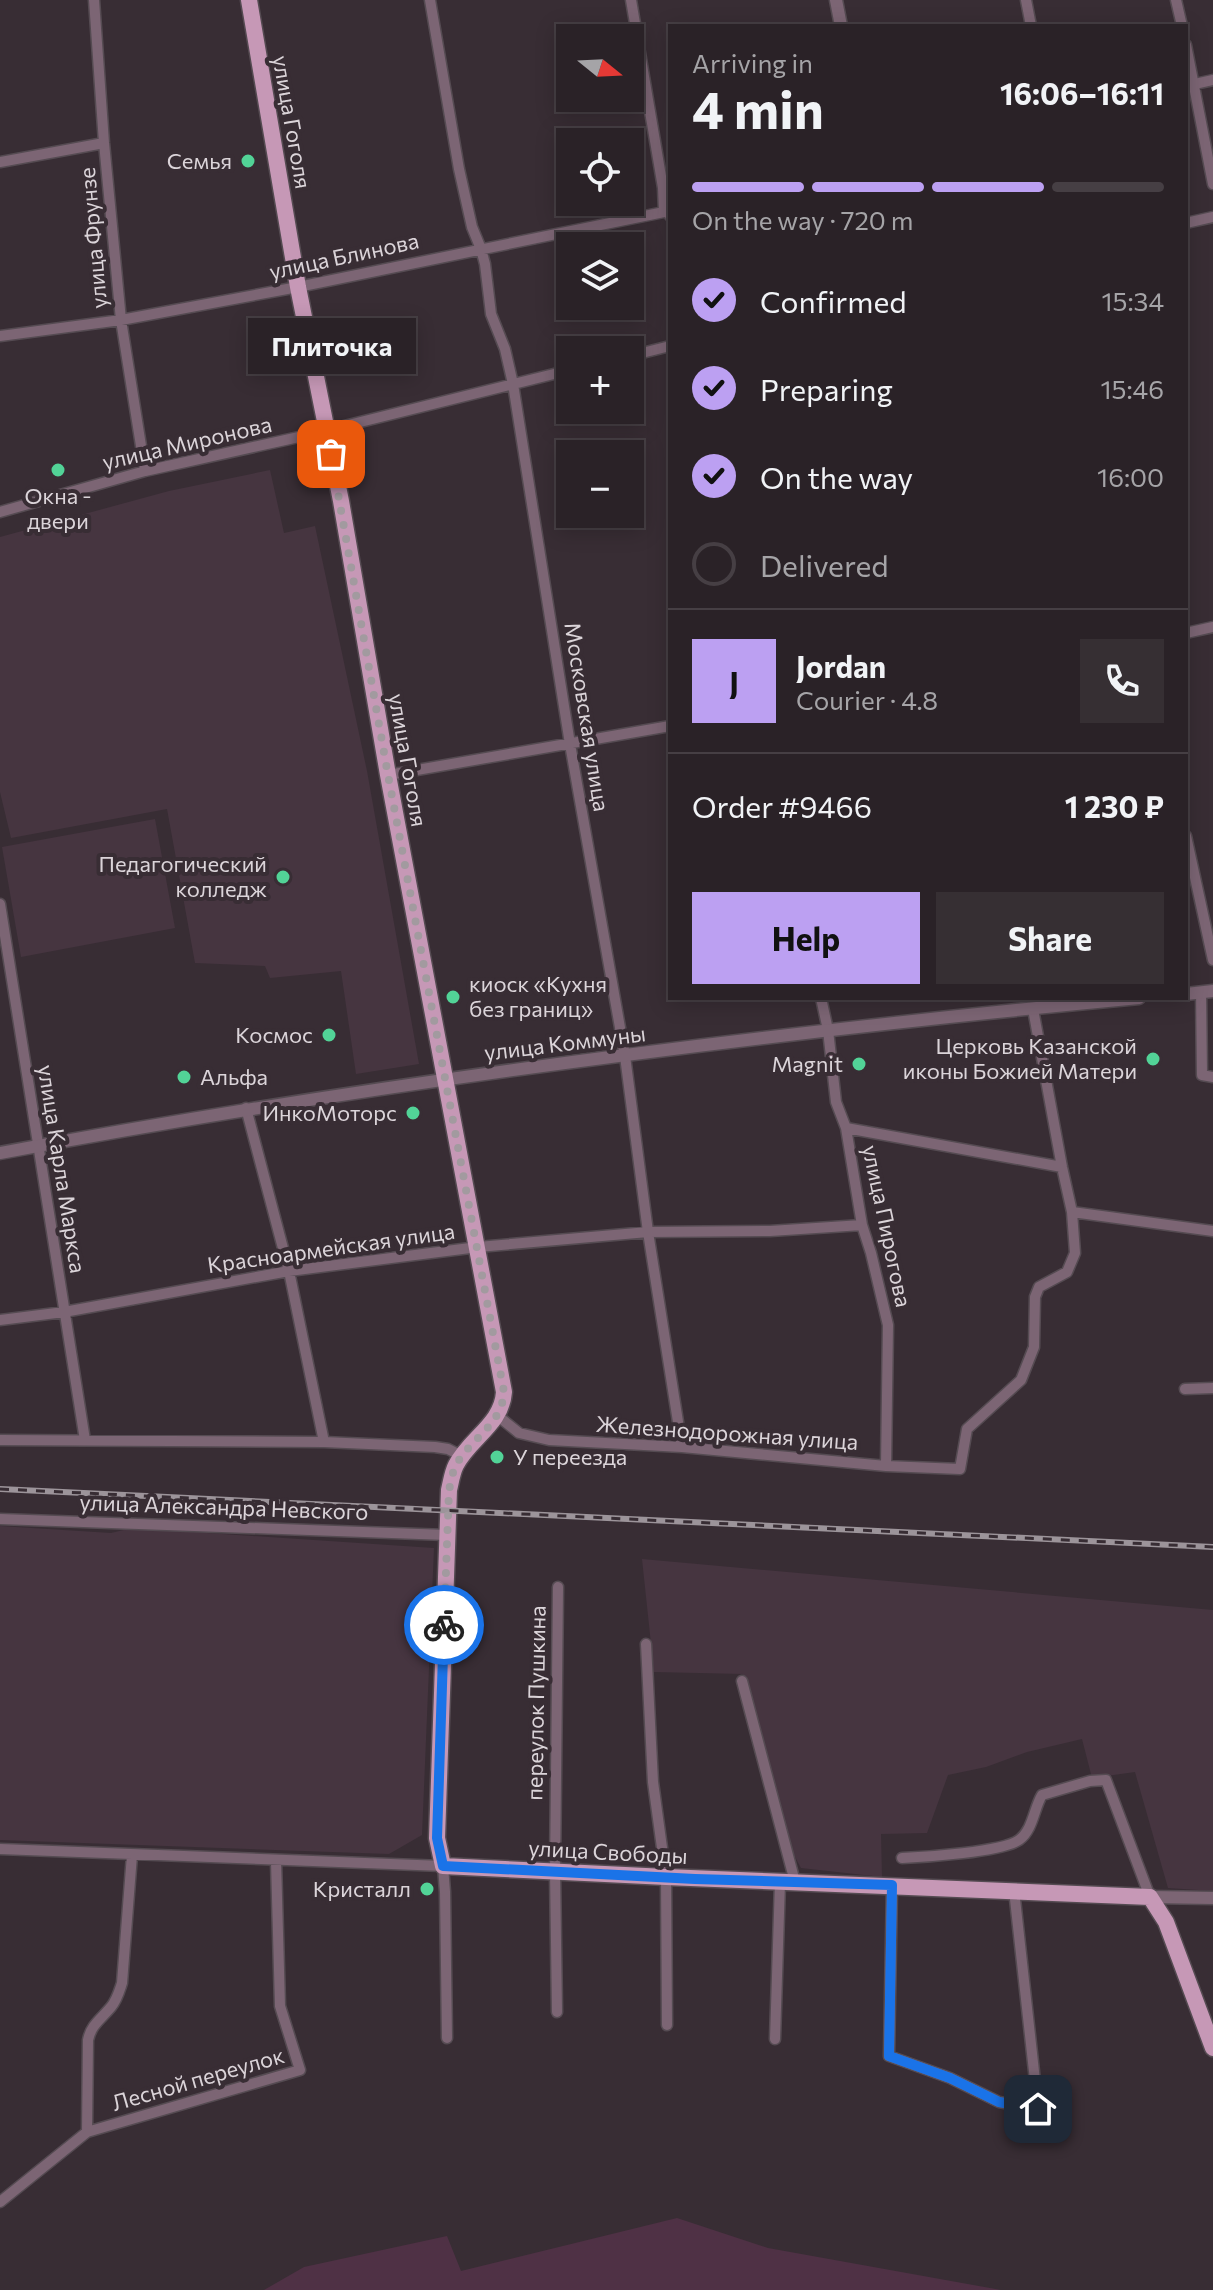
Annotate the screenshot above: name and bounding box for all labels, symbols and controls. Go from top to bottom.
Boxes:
north arrow [556,24,644,112]
map controls [556,24,644,528]
text: Arriving in [692,47,813,78]
street label: улица Гоголя [267,53,318,191]
text: 16:06–16:11 [1000,74,1164,111]
text: 4 min [692,76,824,140]
button: locate [556,128,644,216]
place label: Семья [167,147,232,174]
marker: Семья [239,152,257,170]
street label: улица Фрунзе [73,166,112,310]
text: On the way · 720 m [692,204,913,235]
street label: улица Блинова [267,226,421,285]
button: layers [556,232,644,320]
icon: check [692,278,736,322]
text: Confirmed [760,282,907,319]
text: 15:34 [1101,285,1164,316]
callout: Плиточка [247,318,415,374]
text: Плиточка [272,330,392,361]
button: + [556,336,644,424]
icon: check [692,366,736,410]
text: Preparing [760,370,893,407]
text: 15:46 [1100,373,1164,404]
street label: улица Миронова [100,410,274,475]
pin [297,420,365,488]
icon: bag [309,432,353,476]
button: − [556,440,644,528]
icon: check [692,454,736,498]
text: On the way [760,458,913,495]
marker: Окна - двери [49,461,67,479]
text: 16:00 [1097,461,1164,492]
place label: Окна - двери [24,482,92,534]
text: Delivered [760,546,889,583]
street label: Московская улица [559,620,616,813]
button: phone [1080,639,1164,723]
text: Jordan [796,647,886,684]
text: J [729,663,739,700]
text: Courier · 4.8 [796,684,938,715]
street label: улица Гоголя [383,691,434,829]
text: Order #9466 [692,787,872,824]
text: 1 230 ₽ [1065,787,1164,824]
place label: Педагогический колледж [99,850,268,902]
marker: Педагогический колледж [274,868,292,886]
button: Help [692,892,920,984]
button: Share [936,892,1164,984]
place label: киоск «Кухня без границ» [469,970,607,1022]
marker: киоск «Кухня без границ» [444,988,462,1006]
street label: улица Коммуны [483,1019,647,1066]
place label: Космос [235,1021,313,1048]
marker: Космос [320,1026,338,1044]
place label: Церковь Казанской иконы Божией Матери [903,1032,1137,1084]
place label: Magnit [771,1050,843,1077]
marker: Церковь Казанской иконы Божией Матери [1144,1050,1162,1068]
marker: Magnit [850,1055,868,1073]
street label: улица Карла Маркса [33,1063,92,1275]
place label: Альфа [200,1063,268,1090]
marker: Альфа [175,1068,193,1086]
place label: ИнкоМоторс [262,1099,397,1126]
marker: ИнкоМоторс [404,1104,422,1122]
street label: улица Пирогова [857,1142,918,1309]
street label: Красноармейская улица [205,1217,456,1278]
street label: Железнодорожная улица [595,1410,859,1455]
place label: У переезда [513,1443,627,1470]
marker: У переезда [488,1448,506,1466]
street label: улица Александра Невского [79,1488,369,1525]
courier [404,1585,484,1665]
icon: bike [422,1603,466,1647]
street label: переулок Пушкина [520,1605,551,1801]
street label: улица Свободы [528,1834,688,1869]
place label: Кристалл [313,1875,411,1902]
marker: Кристалл [418,1880,436,1898]
street label: Лесной переулок [109,2041,287,2116]
pin [1004,2075,1072,2143]
icon: home [1016,2087,1060,2131]

